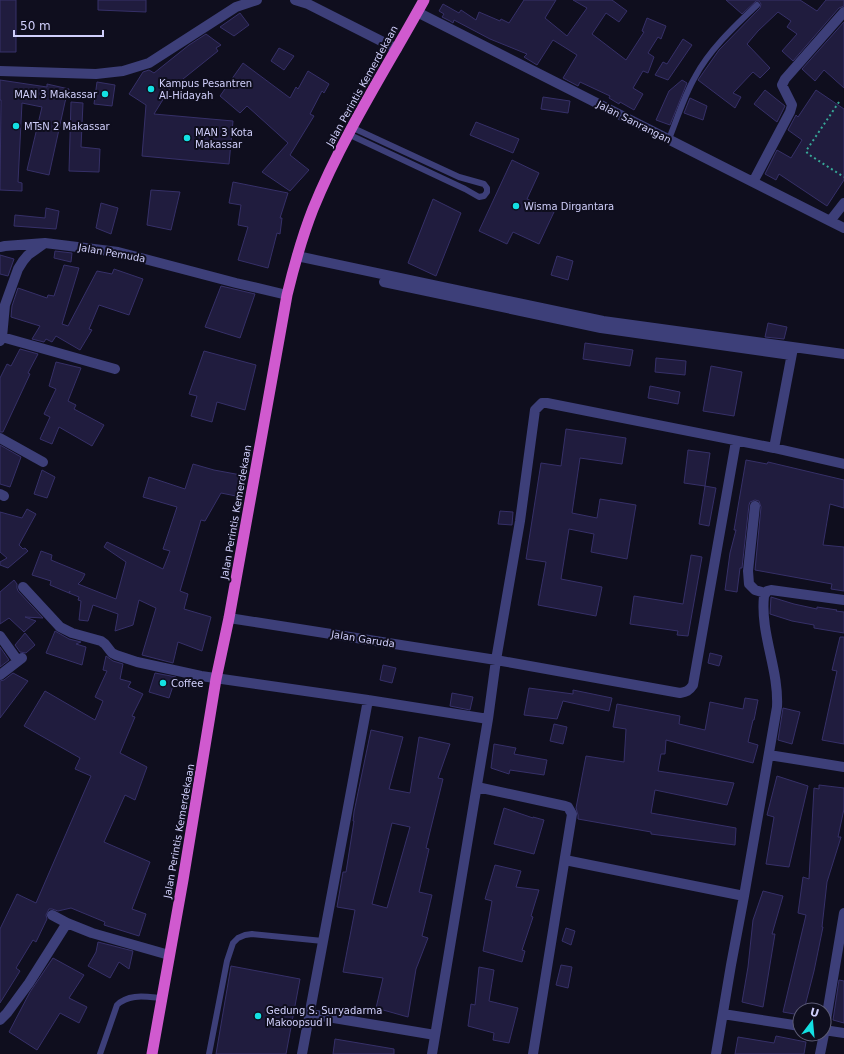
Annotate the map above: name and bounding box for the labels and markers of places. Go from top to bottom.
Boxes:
place label: Kampus Pesantren Al-Hidayah [159,78,252,101]
marker: Kampus Pesantren Al-Hidayah [146,84,156,94]
place label: MAN 3 Makassar [14,89,98,100]
marker: MAN 3 Makassar [100,89,110,99]
marker: MTsN 2 Makassar [11,121,21,131]
place label: MTsN 2 Makassar [24,121,111,132]
place label: MAN 3 Kota Makassar [195,127,253,150]
marker: MAN 3 Kota Makassar [182,133,192,143]
marker: Wisma Dirgantara [511,201,521,211]
place label: Wisma Dirgantara [524,201,614,212]
marker: Coffee [158,678,168,688]
place label: Coffee [171,678,203,689]
place label: Gedung S. Suryadarma Makoopsud II [266,1005,382,1028]
marker: Gedung S. Suryadarma Makoopsud II [253,1011,263,1021]

